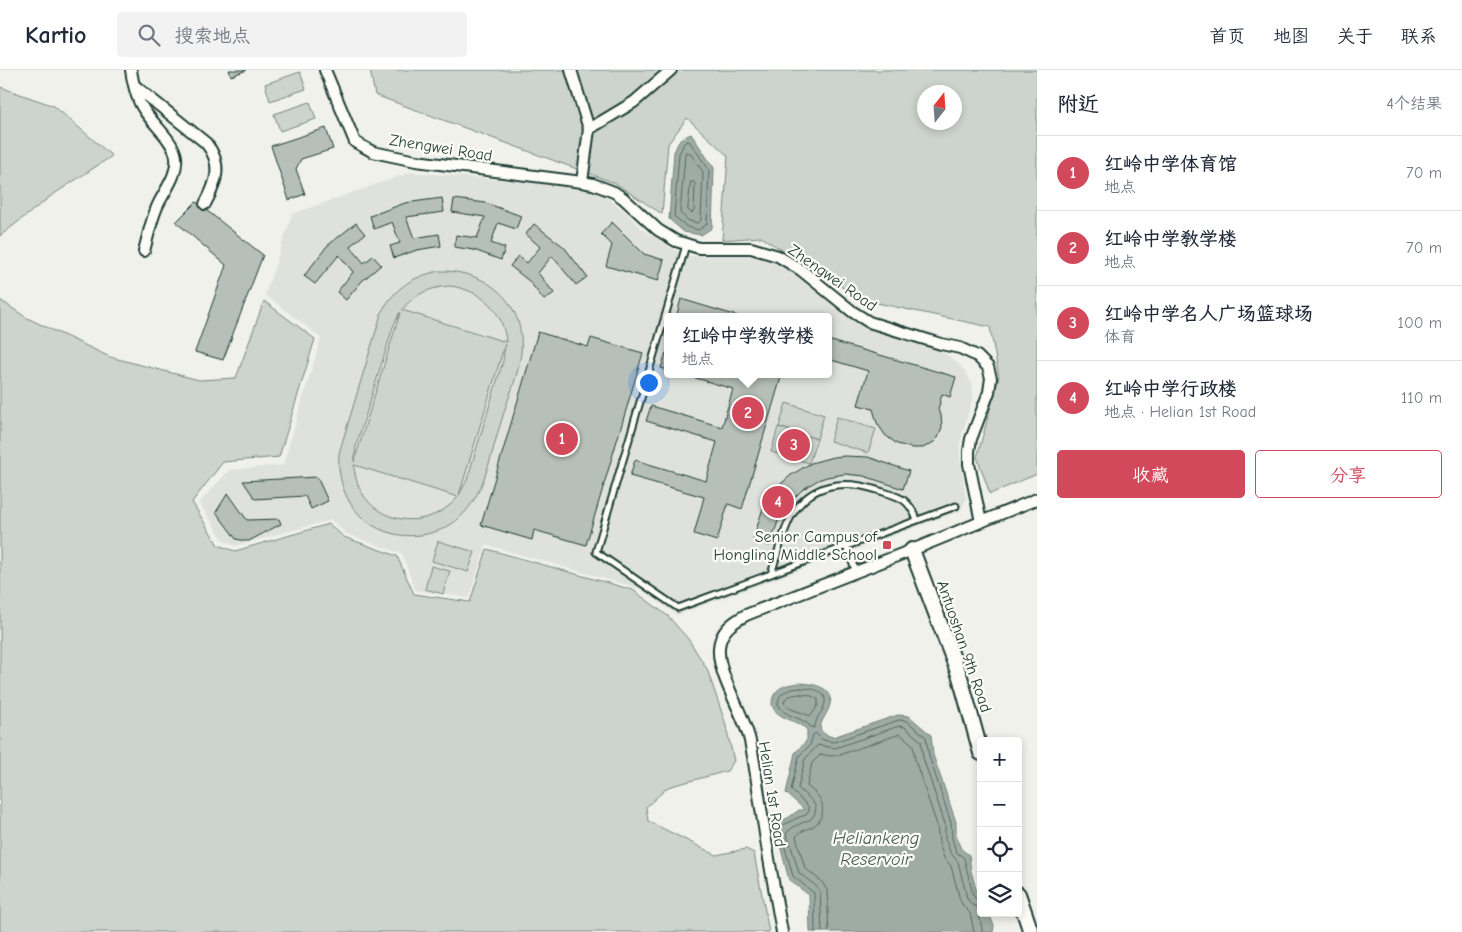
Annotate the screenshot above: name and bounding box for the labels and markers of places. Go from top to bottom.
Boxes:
pin: 2 [732,394,764,432]
pin: 1 [546,420,578,458]
pin: 3 [778,426,810,464]
pin: 4 [762,483,794,521]
place label: Senior Campus of Hongling Middle School [713,528,879,564]
marker: Senior Campus of Hongling Middle School [881,539,893,551]

